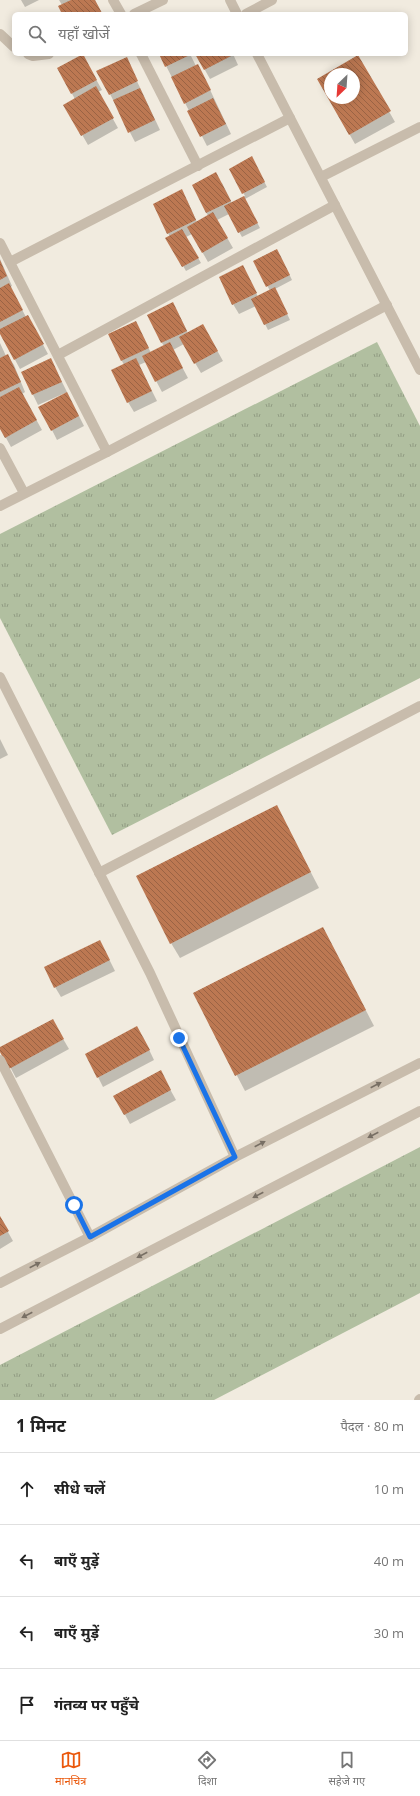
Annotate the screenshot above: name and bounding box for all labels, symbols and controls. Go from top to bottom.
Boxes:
search box [12,12,408,56]
icon: search [26,23,48,45]
text: यहाँ खोजें [58,23,110,43]
north arrow [324,68,360,104]
route end [170,1029,188,1047]
one-way arrow [370,1082,382,1088]
one-way arrow [367,1132,379,1138]
one-way arrow [254,1141,266,1147]
one-way arrow [252,1192,263,1198]
route start [65,1196,83,1214]
one-way arrow [136,1252,148,1258]
one-way arrow [29,1262,40,1268]
one-way arrow [21,1312,33,1318]
text: 1 मिनट [16,1414,66,1437]
text: पैदल · 80 m [340,1417,404,1435]
icon: ahead [16,1478,38,1500]
text: सीधे चलें [54,1478,105,1498]
text: 10 m [374,1480,404,1498]
icon: left [16,1550,38,1572]
text: बाएँ मुड़ें [54,1550,99,1570]
text: 40 m [374,1552,404,1570]
icon: left [16,1622,38,1644]
text: बाएँ मुड़ें [54,1622,99,1642]
text: 30 m [374,1624,404,1642]
icon: arrive [16,1694,38,1716]
text: गंतव्य पर पहुँचे [54,1694,139,1714]
tab: मानचित्र [55,1749,86,1789]
tab: दिशा [196,1749,218,1789]
tab: सहेजे गए [328,1749,365,1789]

